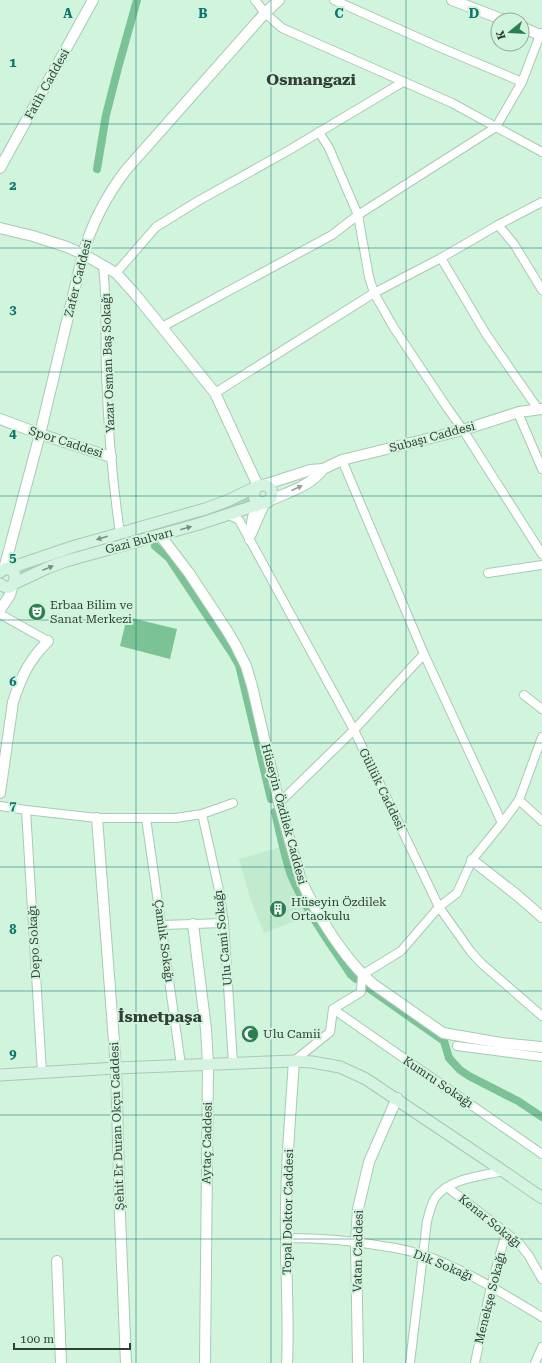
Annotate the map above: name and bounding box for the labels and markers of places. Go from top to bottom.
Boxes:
place label: Erbaa Bilim ve Sanat Merkezi [50,598,133,626]
theatre icon: Erbaa Bilim ve Sanat Merkezi [27,602,47,622]
place label: Hüseyin Özdilek Ortaokulu [291,895,387,923]
building icon: Hüseyin Özdilek Ortaokulu [268,899,288,919]
mosque icon: Ulu Camii [240,1024,260,1044]
place label: Ulu Camii [263,1027,321,1041]

